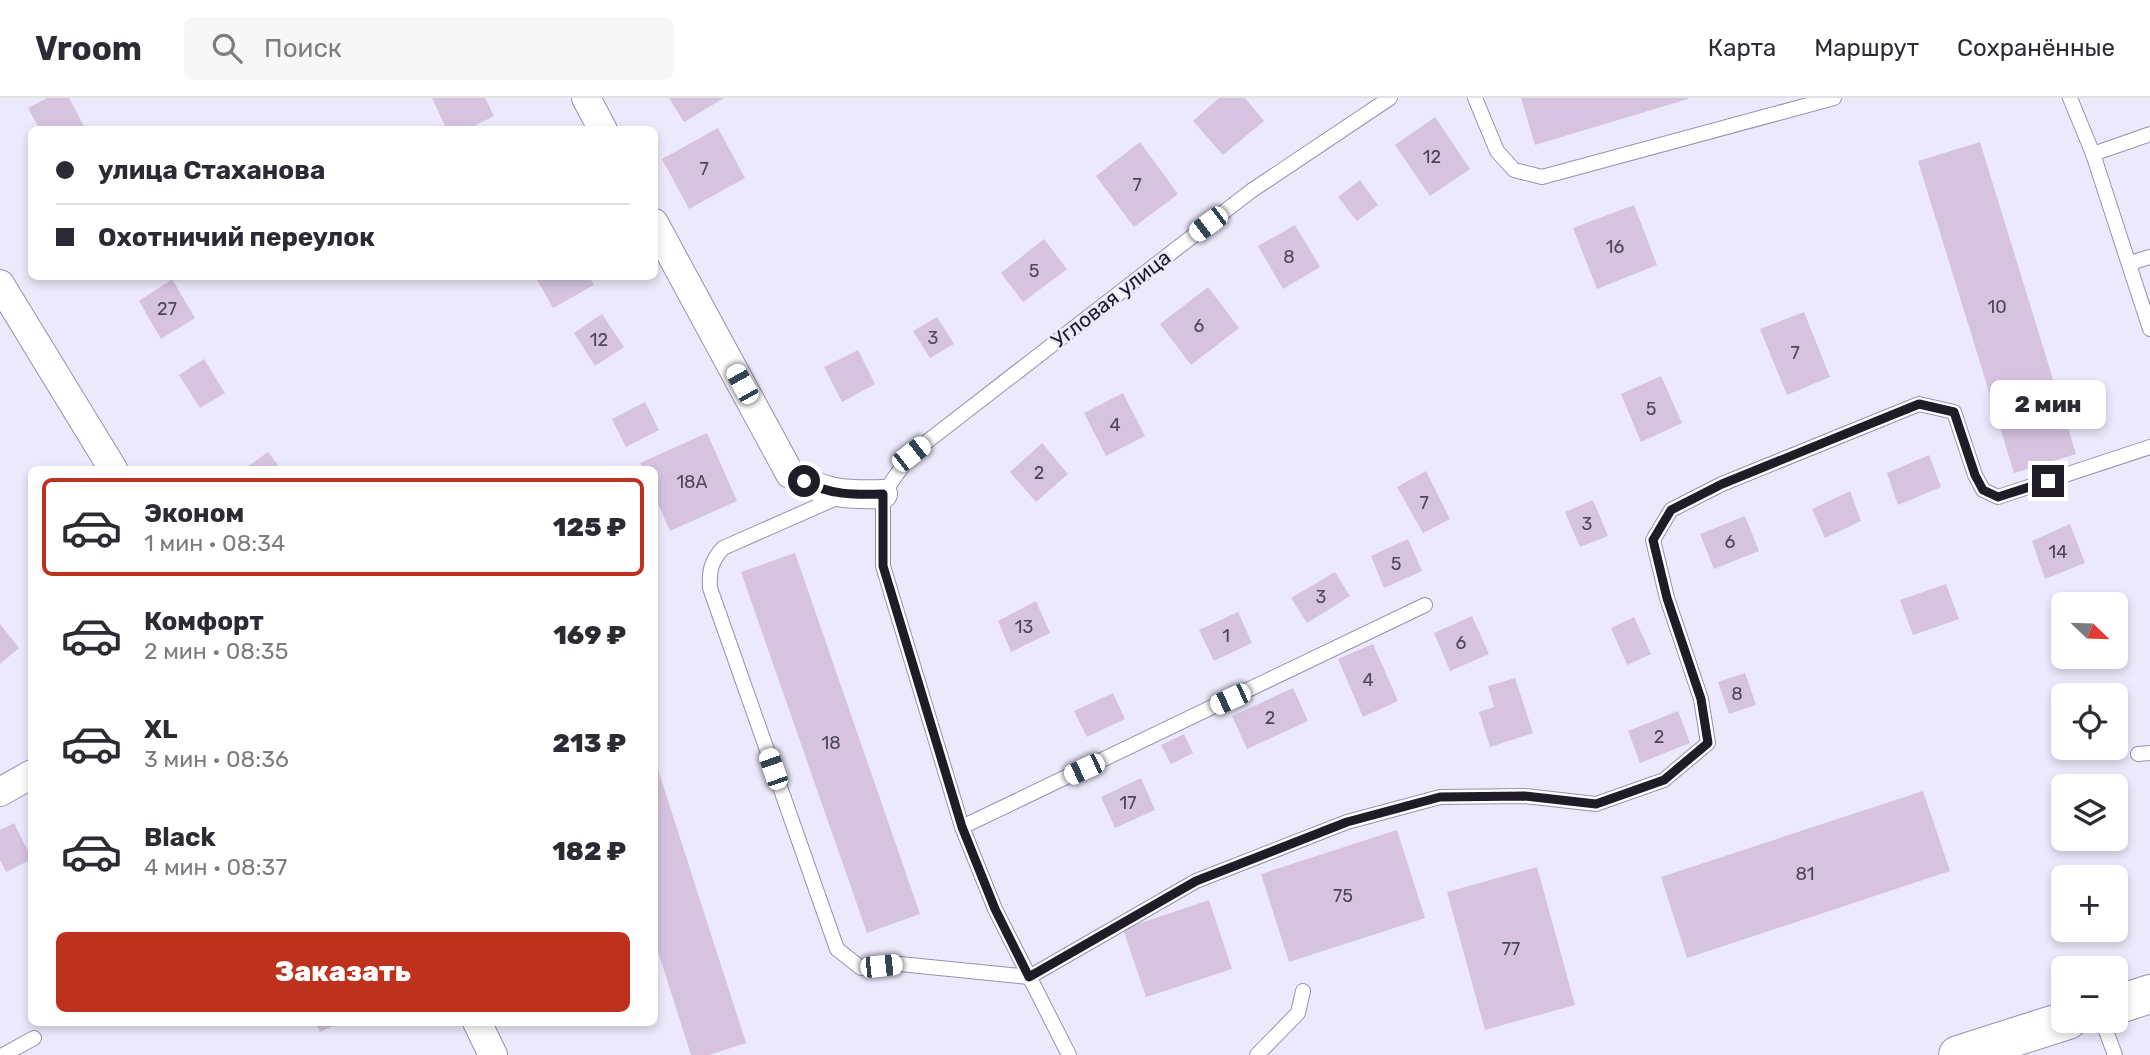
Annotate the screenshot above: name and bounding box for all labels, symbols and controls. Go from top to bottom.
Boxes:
search box [184,17,674,80]
text: Vroom [35,29,142,68]
icon: search [208,29,246,67]
text: Поиск [264,33,342,64]
text: Карта [1708,34,1776,62]
text: Маршрут [1814,34,1919,62]
text: Сохранённые [1957,34,2115,62]
house number: 12 [1423,146,1441,168]
text: улица Стаханова [98,155,325,186]
house number: 7 [699,158,709,180]
house number: 7 [1132,174,1142,196]
car [1185,203,1232,245]
text: Охотничий переулок [98,222,375,253]
house number: 16 [1606,236,1624,258]
street label: Угловая улица [1046,244,1175,353]
house number: 8 [1283,246,1295,268]
house number: 5 [1029,260,1039,282]
house number: 10 [1987,296,2007,318]
house number: 27 [157,298,177,320]
house number: 6 [1194,315,1205,337]
house number: 3 [928,327,938,349]
house number: 12 [590,329,608,351]
house number: 7 [1790,342,1800,364]
car [723,361,762,407]
callout: 2 мин [1990,380,2106,428]
text: 2 мин [2014,390,2082,418]
house number: 5 [1646,398,1656,420]
house number: 4 [1109,414,1121,436]
car [888,433,935,475]
house number: 2 [1034,462,1044,484]
route start [788,465,820,497]
route end [2032,465,2064,497]
house number: 18А [676,471,708,493]
house number: 7 [1419,492,1429,514]
icon: car [60,496,123,559]
text: Эконом [144,498,244,529]
text: 125 ₽ [553,512,626,543]
house number: 3 [1582,513,1592,535]
text: 1 мин · 08:34 [144,529,285,557]
house number: 6 [1725,531,1736,553]
house number: 14 [2049,541,2067,563]
house number: 5 [1391,553,1401,575]
house number: 3 [1316,586,1326,608]
north arrow [2051,592,2128,668]
map controls [2051,592,2128,1033]
icon: car [60,604,123,667]
text: Комфорт [144,606,264,637]
house number: 13 [1015,616,1033,638]
text: 169 ₽ [553,620,626,651]
house number: 1 [1222,625,1230,647]
house number: 6 [1456,632,1467,654]
text: 2 мин · 08:35 [144,637,288,665]
house number: 4 [1362,669,1374,691]
car [1207,681,1254,717]
house number: 8 [1731,683,1743,705]
button: locate [2051,683,2128,760]
house number: 2 [1265,707,1275,729]
icon: car [60,712,123,775]
text: XL [144,714,177,745]
house number: 2 [1654,726,1664,748]
text: 213 ₽ [552,728,626,759]
house number: 18 [821,732,841,754]
text: 3 мин · 08:36 [144,745,289,773]
car [757,746,790,792]
car [1061,751,1108,787]
button: layers [2051,774,2128,851]
house number: 17 [1120,792,1136,814]
icon: car [60,820,123,883]
text: Black [144,822,216,853]
text: 182 ₽ [552,836,626,867]
text: 4 мин · 08:37 [144,853,287,881]
house number: 81 [1795,863,1815,885]
button: + [2051,865,2128,942]
house number: 75 [1333,885,1353,907]
button: Заказать [56,932,630,1012]
house number: 77 [1502,938,1520,960]
car [860,953,903,979]
button: − [2051,956,2128,1033]

